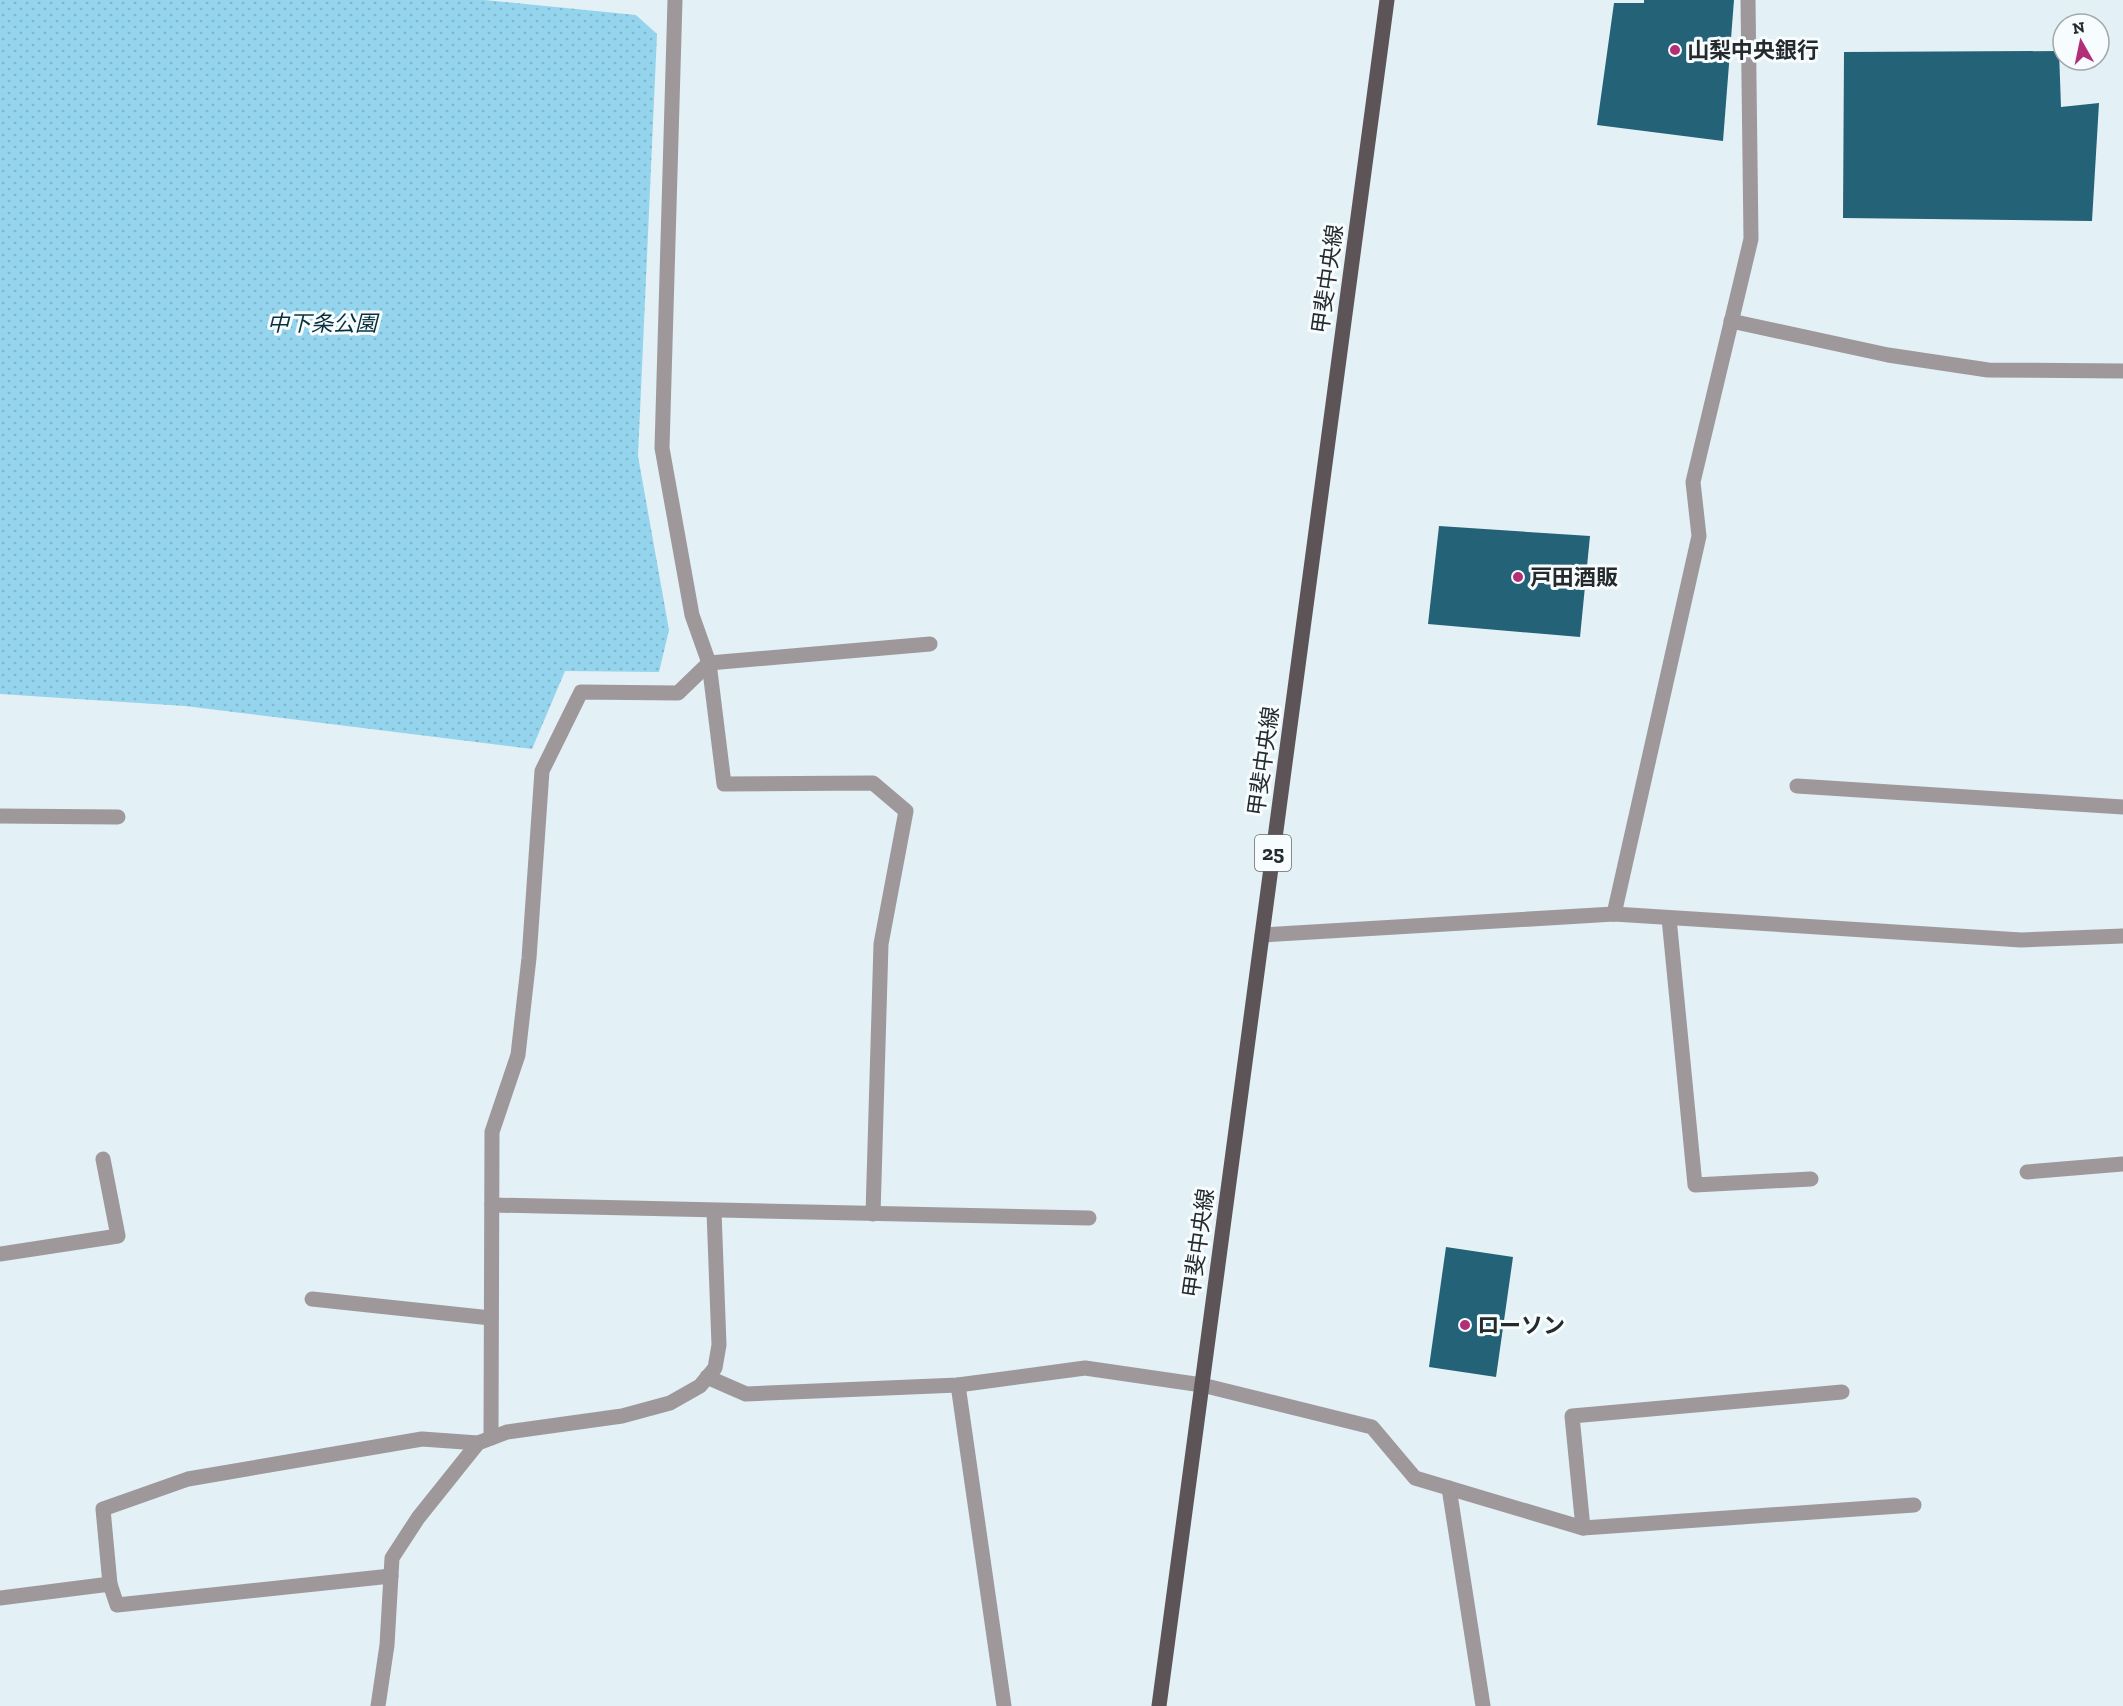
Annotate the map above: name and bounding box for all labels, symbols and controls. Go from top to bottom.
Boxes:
north arrow [2051,12,2111,72]
text: N [2071,17,2086,38]
place label: 山梨中央銀行 [1687,37,1819,64]
marker: 山梨中央銀行 [1668,43,1682,57]
street label: 甲斐中央線 [1306,223,1349,335]
park label: 中下条公園 [267,310,380,337]
place label: 戸田酒販 [1530,564,1618,591]
marker: 戸田酒販 [1511,570,1525,584]
street label: 甲斐中央線 [1242,705,1285,817]
road number: 25 [1255,835,1291,871]
street label: 甲斐中央線 [1177,1187,1220,1299]
place label: ローソン [1477,1312,1565,1339]
marker: ローソン [1458,1318,1472,1332]

